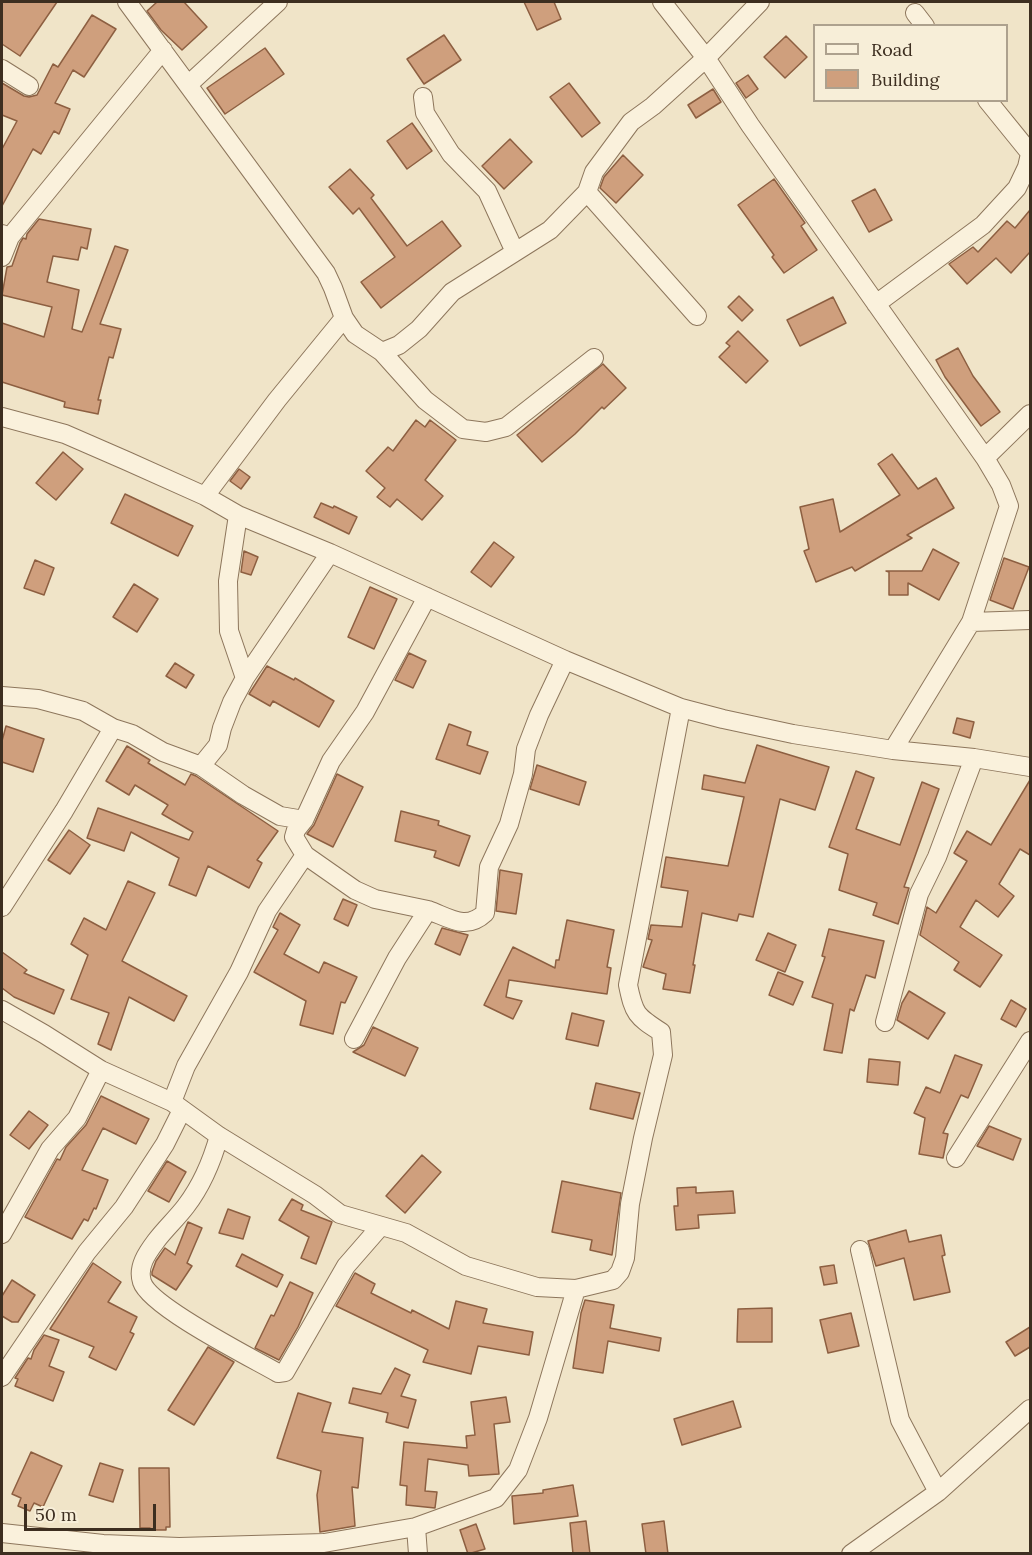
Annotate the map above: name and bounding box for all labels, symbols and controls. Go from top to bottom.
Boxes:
legend [813,24,1008,102]
text: Road [871,38,913,61]
text: Building [871,68,939,91]
scale bar [27,1492,159,1530]
text: 50 m [35,1503,77,1526]

